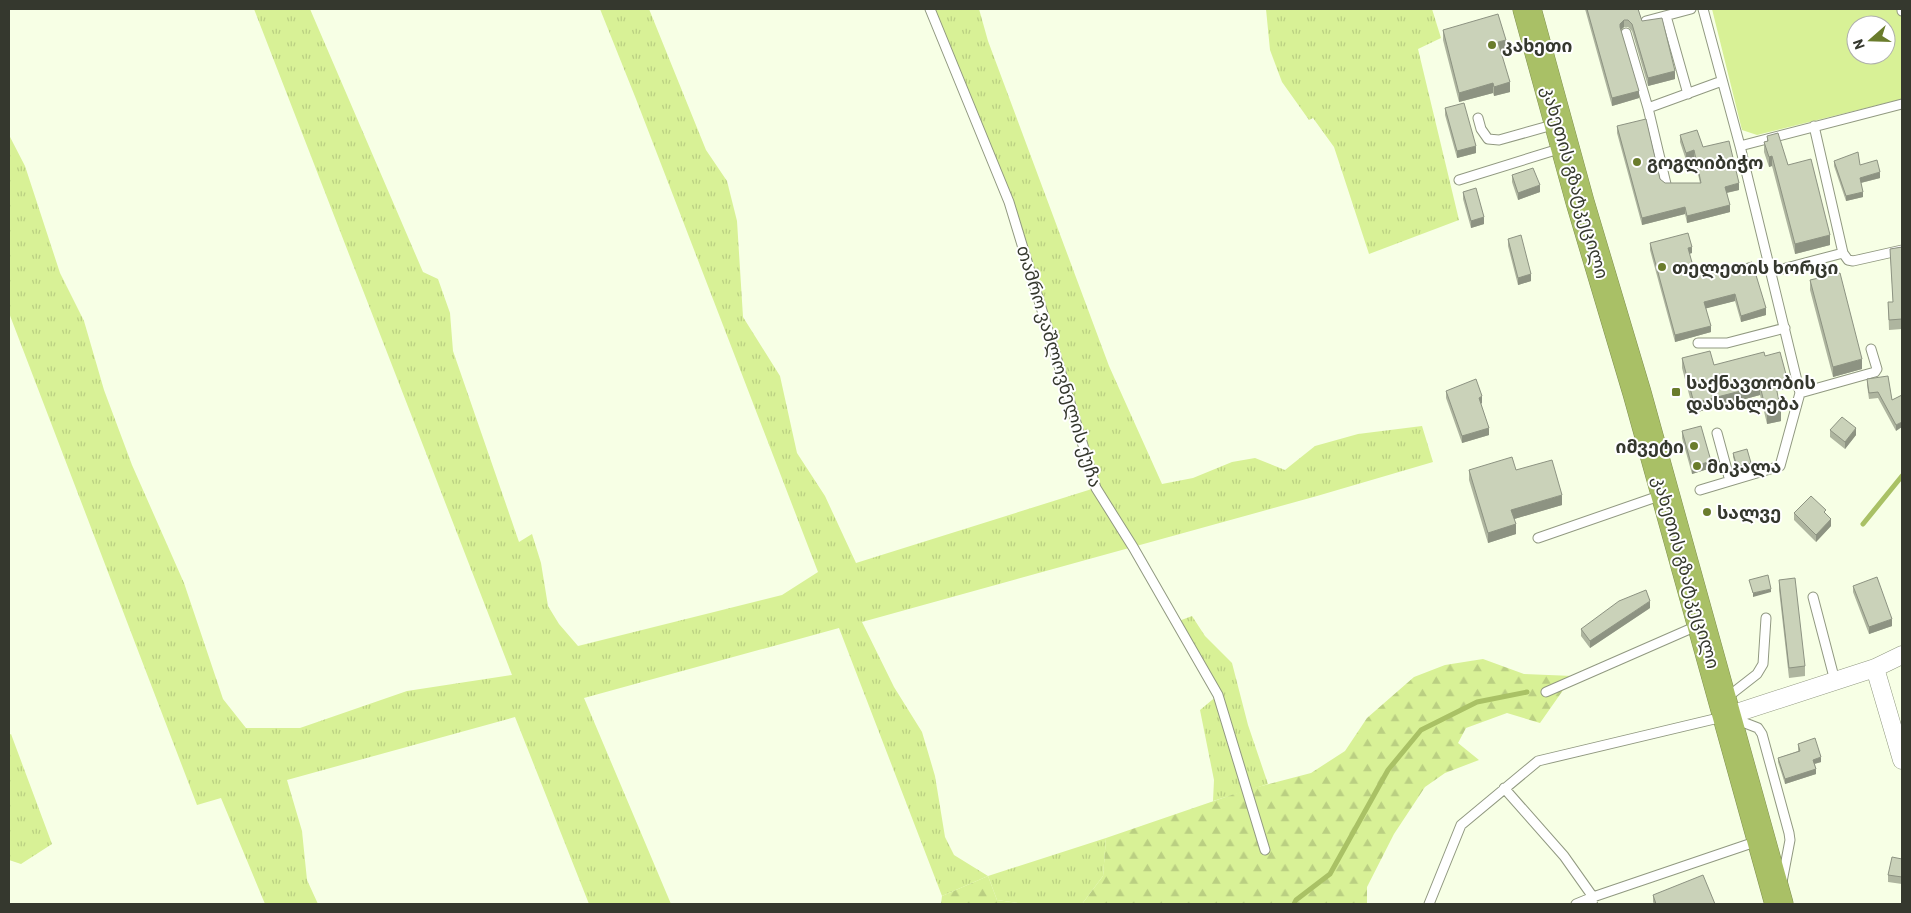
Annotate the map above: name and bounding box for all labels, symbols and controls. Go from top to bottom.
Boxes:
north arrow [1846,15,1896,65]
place label: კახეთი [1502,34,1573,56]
text: N [1849,37,1868,52]
marker: კახეთი [1486,39,1498,51]
street label: კახეთის გზატკეცილი [1537,83,1614,281]
place label: გოგლიბიჭო [1647,151,1763,174]
marker: გოგლიბიჭო [1631,156,1643,168]
street label: თამრო ვაშლოვნელის ქუჩა [1012,242,1107,490]
place label: თელეთის ხორცი [1672,256,1838,279]
marker: თელეთის ხორცი [1656,261,1668,273]
place label: საქნავთობის დასახლება [1686,371,1816,415]
marker: საქნავთობის დასახლება [1670,386,1682,398]
place label: იმვეტი [1616,435,1684,457]
marker: იმვეტი [1688,440,1700,452]
place label: მიკალა [1707,455,1781,478]
marker: მიკალა [1691,460,1703,472]
street label: კახეთის გზატკეცილი [1648,473,1725,671]
place label: სალვე [1717,501,1781,524]
marker: სალვე [1701,506,1713,518]

